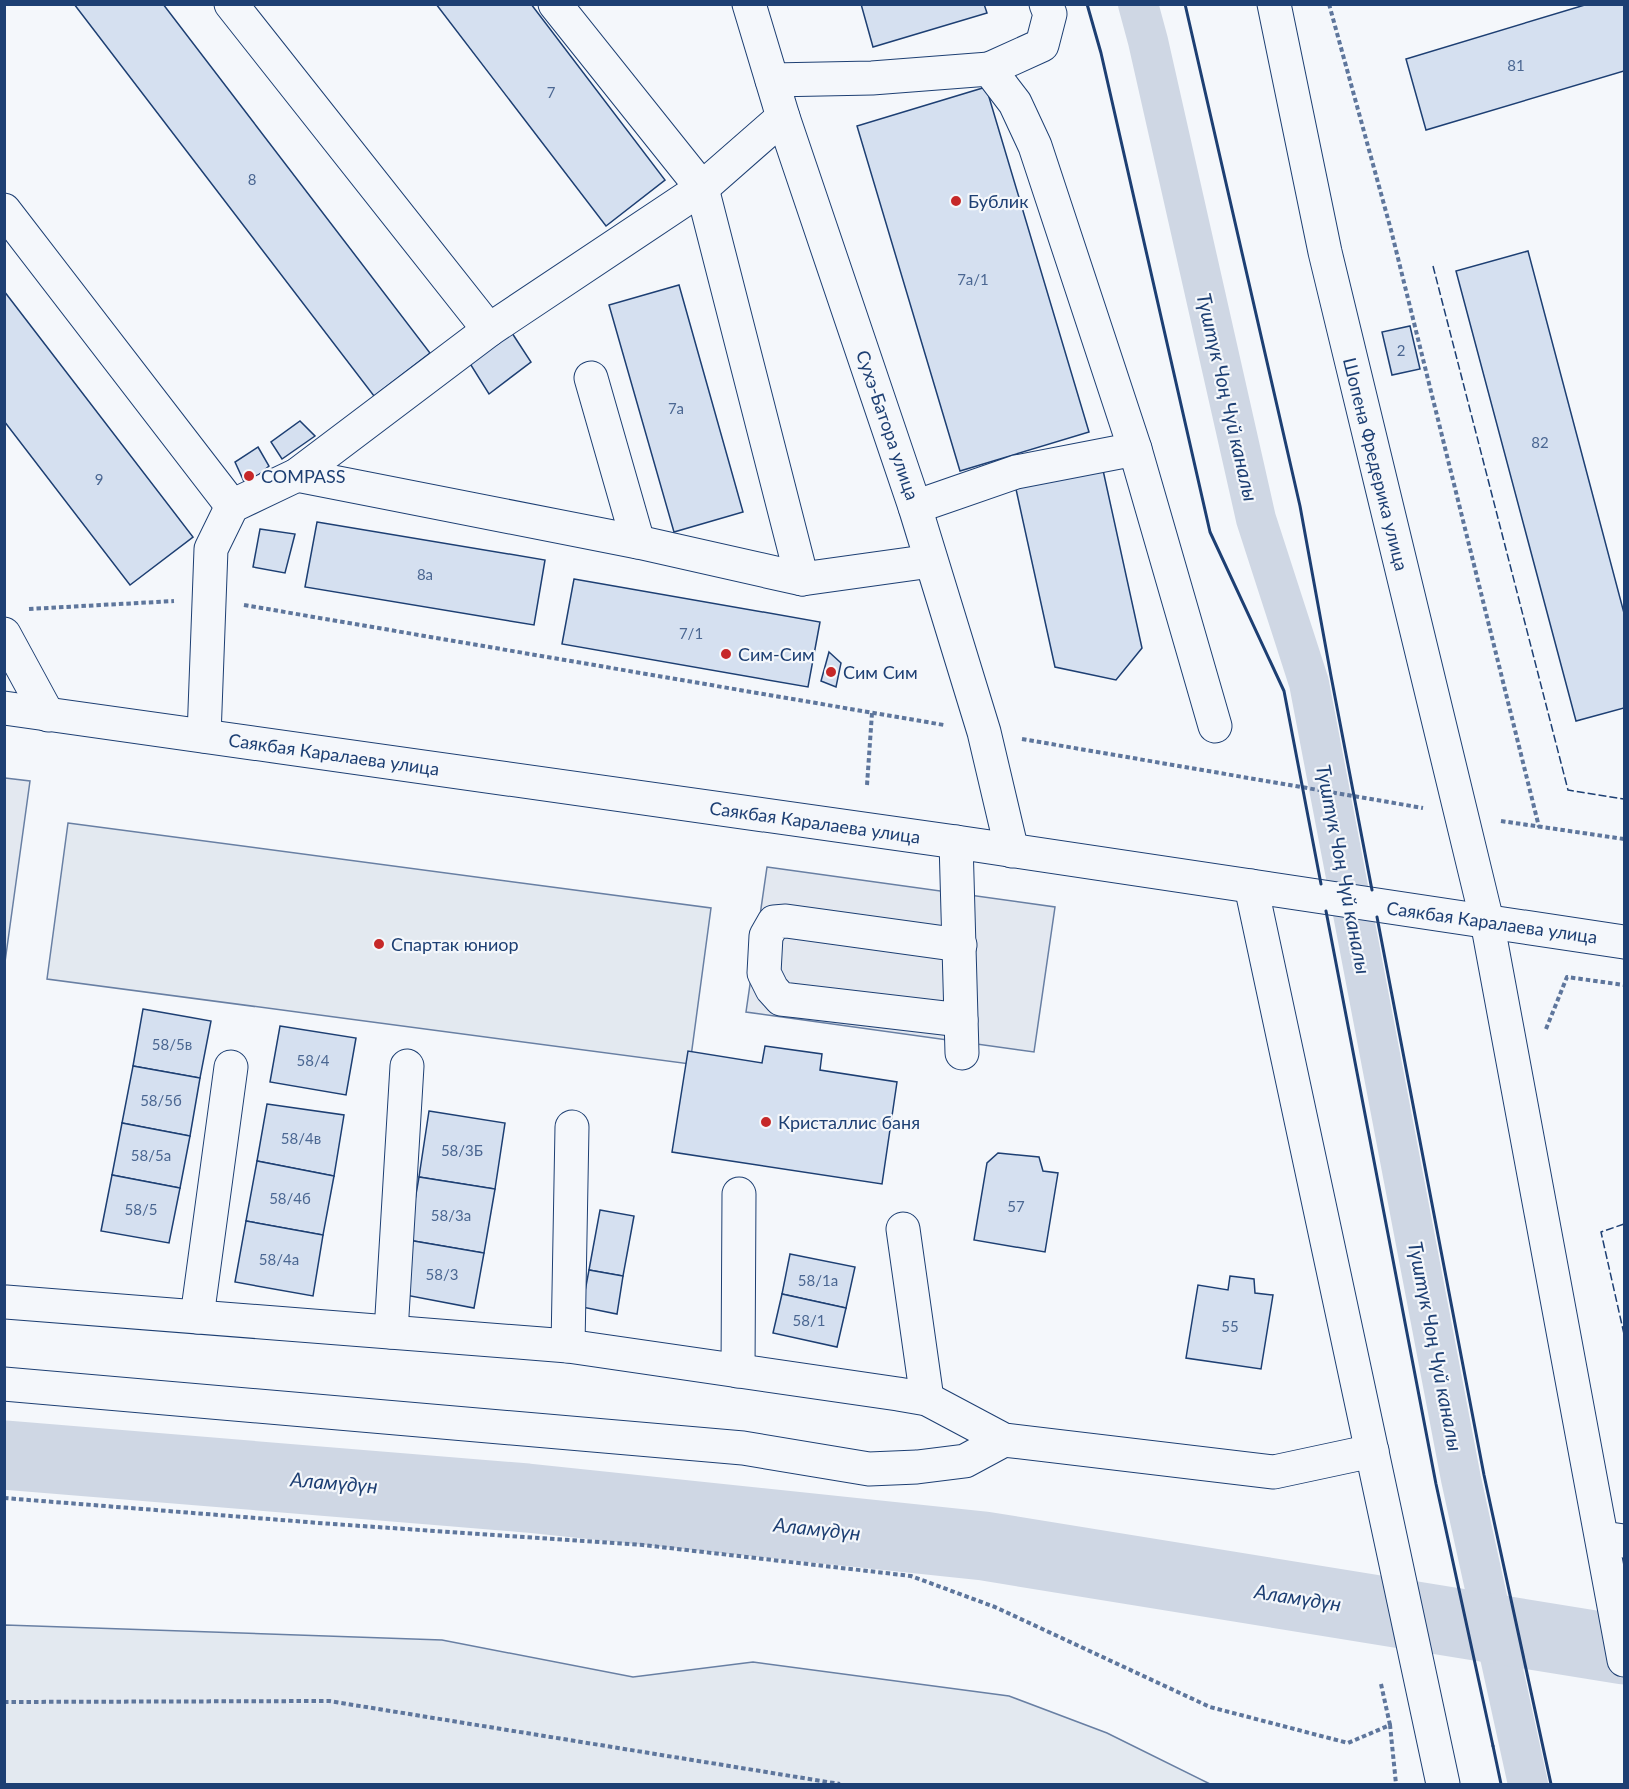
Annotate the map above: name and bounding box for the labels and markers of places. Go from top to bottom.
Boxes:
place label: Бублик [968,190,1029,212]
marker: Бублик [949,194,963,208]
place label: COMPASS [261,465,346,487]
marker: COMPASS [242,469,256,483]
place label: Сим-Сим [738,643,815,665]
marker: Сим-Сим [719,647,733,661]
place label: Сим Сим [843,661,918,683]
marker: Сим Сим [824,665,838,679]
place label: Спартак юниор [391,933,519,955]
marker: Спартак юниор [372,937,386,951]
place label: Кристаллис баня [778,1111,920,1133]
marker: Кристаллис баня [759,1115,773,1129]

